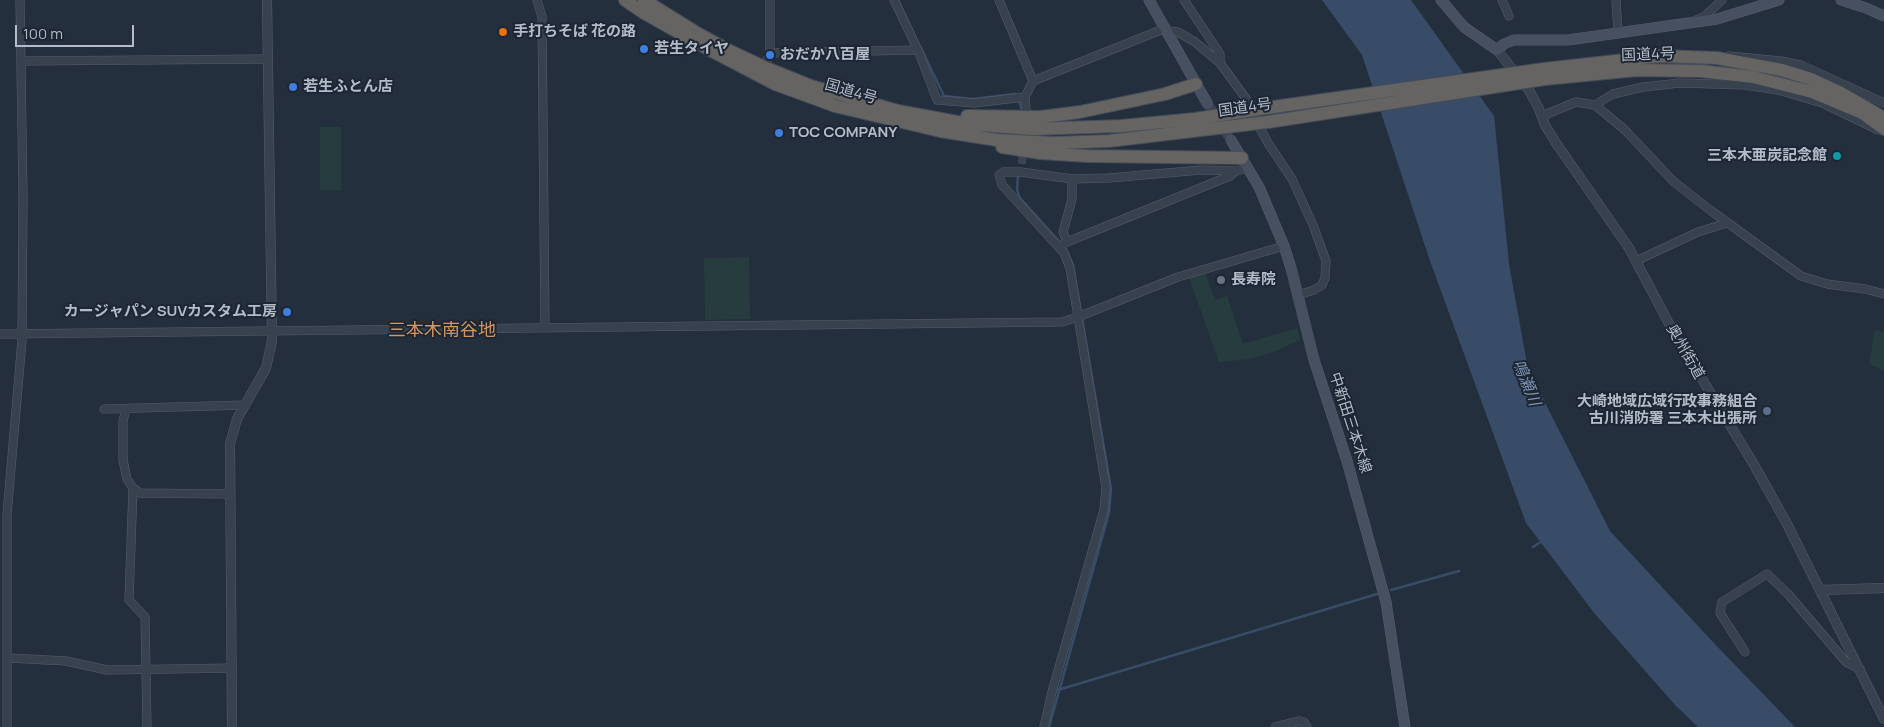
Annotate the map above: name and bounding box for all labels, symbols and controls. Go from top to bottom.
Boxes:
scale bar [18,15,136,47]
text: 100 m [23,23,63,44]
place label: 手打ちそば 花の路 [513,23,636,41]
marker: 手打ちそば 花の路 [497,26,509,38]
place label: 若生タイヤ [654,40,729,58]
marker: 若生タイヤ [638,43,650,55]
street label: 国道4号 [1621,45,1675,65]
place label: おだか八百屋 [780,46,870,64]
marker: おだか八百屋 [764,49,776,61]
street label: 国道4号 [823,76,879,108]
place label: 若生ふとん店 [303,78,393,96]
marker: 若生ふとん店 [287,81,299,93]
street label: 国道4号 [1217,95,1273,121]
place label: TOC COMPANY [789,124,897,142]
marker: TOC COMPANY [773,127,785,139]
place label: 三本木亜炭記念館 [1707,147,1827,165]
marker: 三本木亜炭記念館 [1831,150,1843,162]
place label: 長寿院 [1231,271,1276,289]
marker: 長寿院 [1215,274,1227,286]
place label: カージャパン SUVカスタム工房 [64,303,277,321]
marker: カージャパン SUVカスタム工房 [281,306,293,318]
district label: 三本木南谷地 [388,320,496,342]
street label: 奥州街道 [1662,322,1708,382]
water label: 鳴瀬川 [1508,357,1544,409]
street label: 中新田三本木線 [1325,370,1375,476]
place label: 大崎地域広域行政事務組合 古川消防署 三本木出張所 [1577,393,1757,428]
marker: 大崎地域広域行政事務組合 古川消防署 三本木出張所 [1761,405,1773,417]

